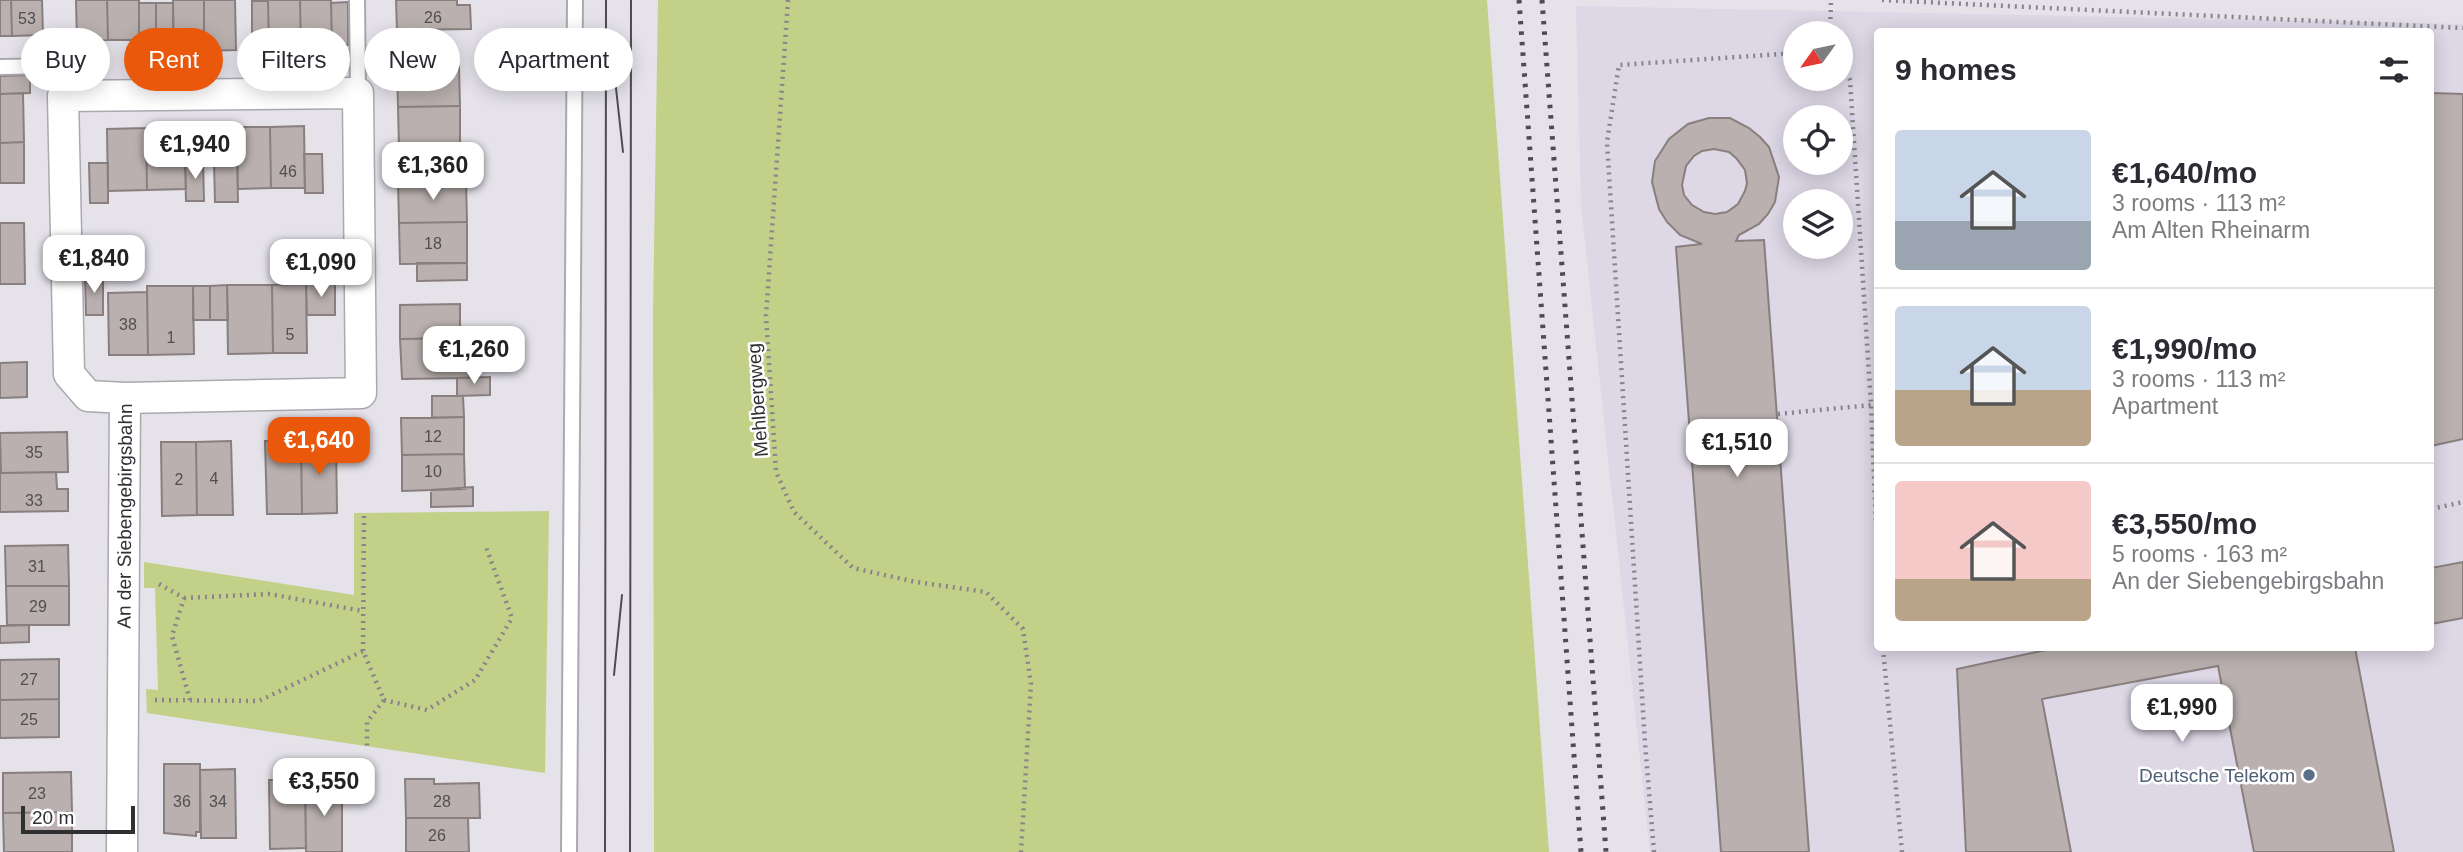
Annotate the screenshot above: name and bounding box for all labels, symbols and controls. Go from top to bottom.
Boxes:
house number: 26 [424,9,442,26]
house number: 53 [18,10,36,27]
north arrow [1783,21,1853,91]
map controls [1783,21,1853,259]
chip: Buy [21,28,110,91]
chip: Rent [124,28,223,91]
chip: Filters [237,28,350,91]
chip: New [364,28,460,91]
chip: Apartment [474,28,633,91]
icon: filters [2375,51,2413,89]
text: 9 homes [1895,53,2017,86]
button: locate [1783,105,1853,175]
pin: €1,940 [138,122,252,181]
text: €1,940 [160,131,230,157]
pin: €1,360 [376,142,490,202]
text: €1,360 [398,152,468,178]
text: €1,640/mo [2112,156,2257,189]
icon: home [1951,158,2035,242]
house number: 46 [279,163,297,180]
button: layers [1783,189,1853,259]
text: 3 rooms · 113 m² [2112,190,2285,216]
text: Am Alten Rheinarm [2112,217,2310,243]
house number: 18 [424,235,442,252]
pin: €1,840 [37,236,151,295]
pin: €1,090 [264,240,378,299]
text: €1,840 [59,245,129,271]
text: €1,090 [286,249,356,275]
house number: 38 [119,316,137,333]
house number: 5 [286,326,295,343]
pin: €1,260 [417,326,531,386]
house number: 1 [167,329,176,346]
text: €1,990/mo [2112,332,2257,365]
icon: home [1951,334,2035,418]
text: €1,260 [439,336,509,362]
street label: Mehlbergweg [743,342,772,458]
text: 3 rooms · 113 m² [2112,366,2285,392]
text: Apartment [2112,393,2218,419]
street label: An der Siebengebirgsbahn [113,403,136,629]
pin: €1,640 [262,418,376,477]
pin: €1,510 [1680,420,1794,479]
text: €1,640 [284,427,354,453]
house number: 12 [424,428,442,445]
text: €1,510 [1702,429,1772,455]
house number: 35 [25,444,43,461]
house number: 10 [424,463,442,480]
house number: 4 [210,470,219,487]
house number: 2 [175,471,184,488]
house number: 33 [25,492,43,509]
text: €3,550/mo [2112,507,2257,540]
icon: home [1951,509,2035,593]
text: 5 rooms · 163 m² [2112,541,2287,567]
house number: 31 [28,558,46,575]
text: An der Siebengebirgsbahn [2112,568,2384,594]
house number: 29 [29,598,47,615]
house number: 27 [20,671,38,688]
pin: €1,990 [2125,684,2239,744]
text: €1,990 [2147,694,2217,720]
house number: 25 [20,711,38,728]
pin: €3,550 [267,758,381,818]
place label: Deutsche Telekom [2139,765,2295,786]
marker: Deutsche Telekom [2301,767,2317,783]
text: €3,550 [289,768,359,794]
house number: 23 [28,785,46,802]
house number: 36 [173,793,191,810]
house number: 34 [209,793,227,810]
house number: 28 [433,793,451,810]
scale bar [21,803,135,835]
text: 20 m [32,807,74,828]
house number: 26 [428,827,446,844]

